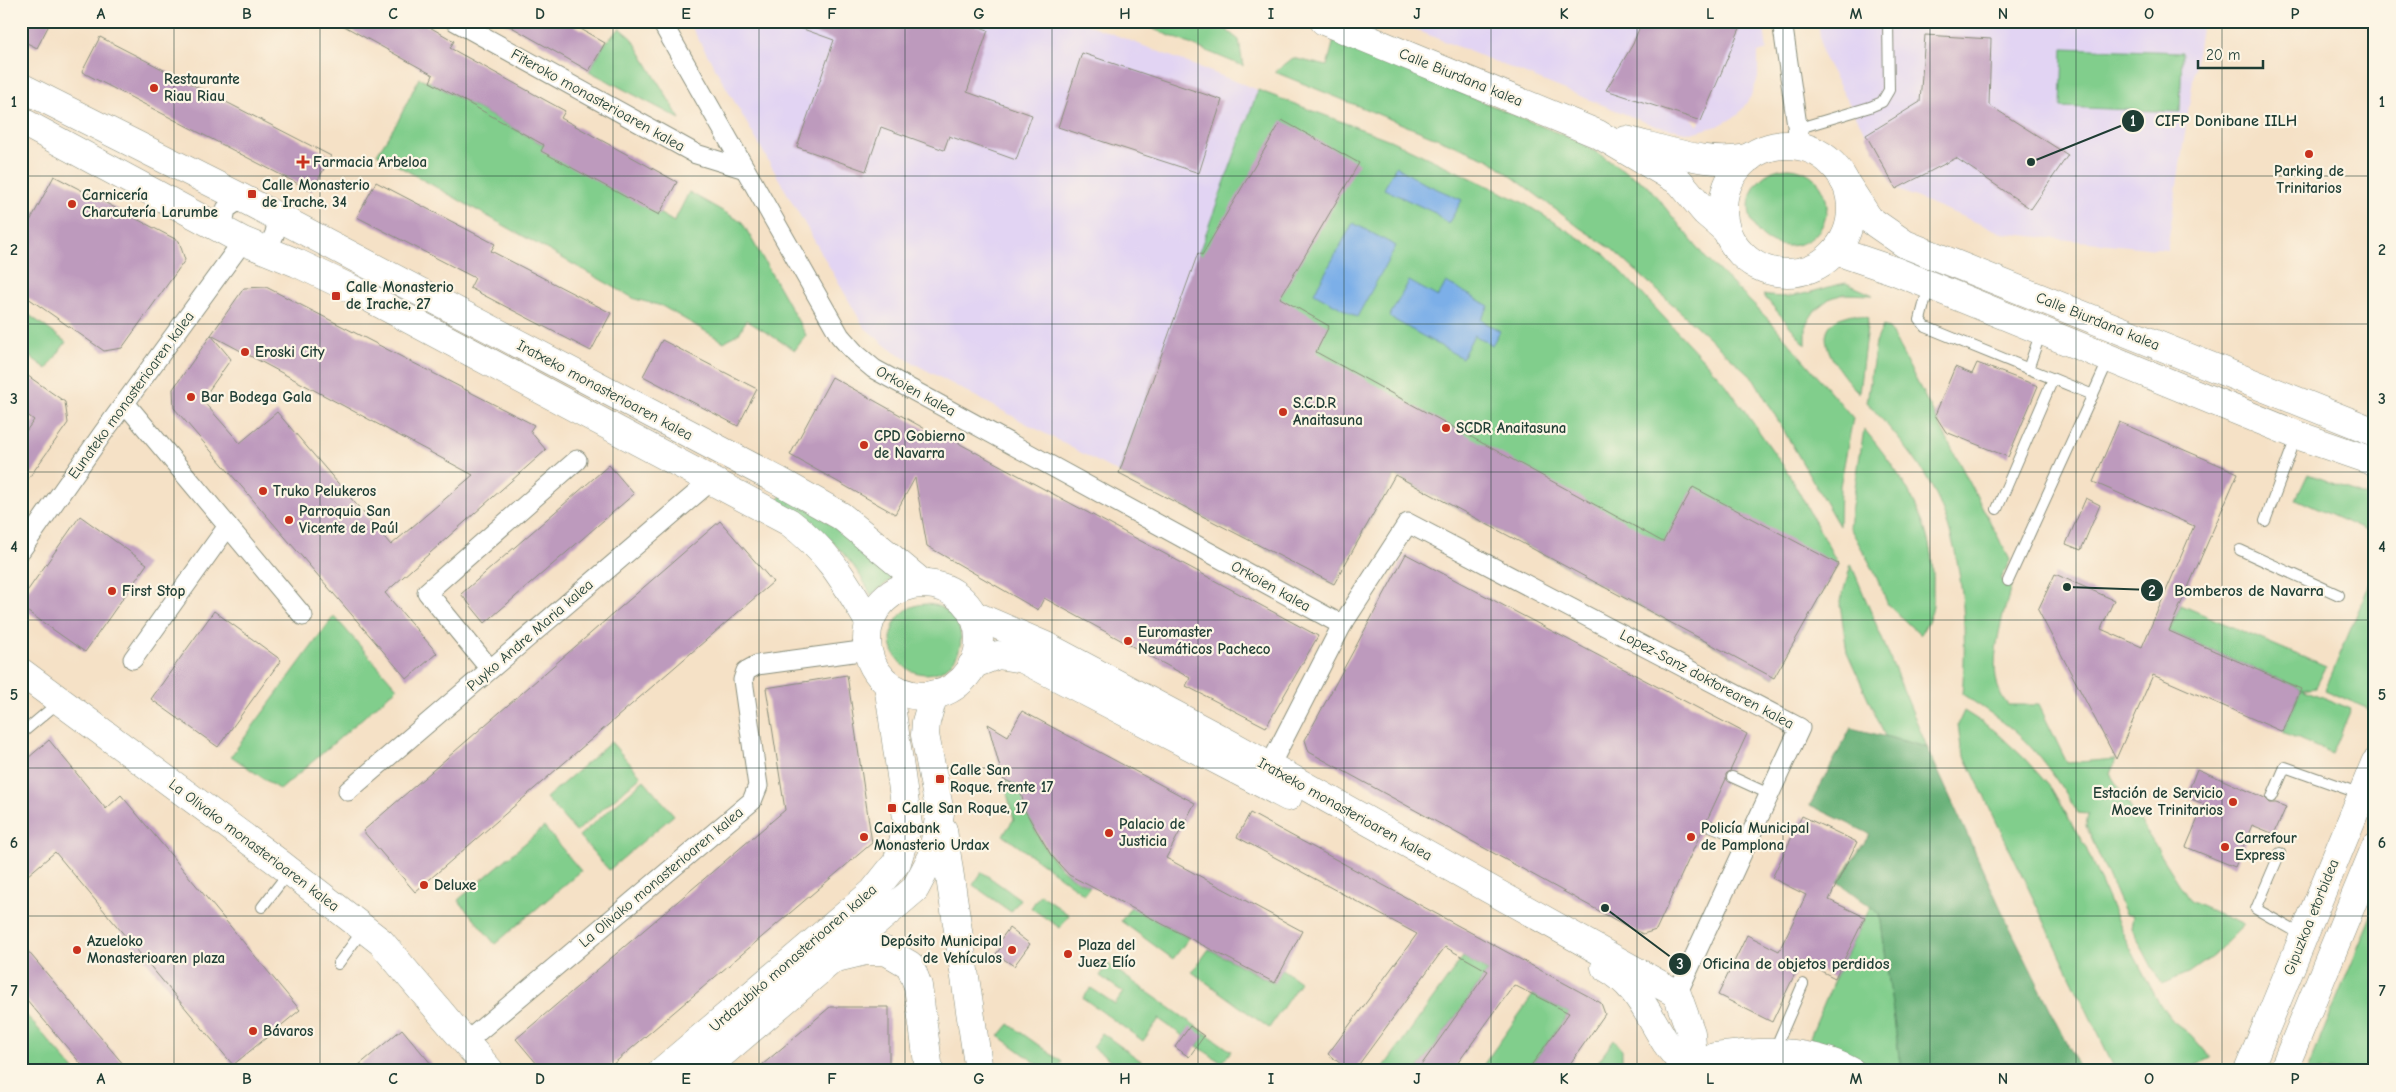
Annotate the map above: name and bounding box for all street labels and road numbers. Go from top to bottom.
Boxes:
street label: Calle Biurdana kalea [1396,44,1526,110]
street label: Fiteroko monasterioaren kalea [508,45,688,155]
street label: Calle Biurdana kalea [2033,288,2163,354]
street label: Eunateko monasterioaren kalea [64,308,198,482]
street label: Iratxeko monasterioaren kalea [514,336,696,444]
street label: Orkoien kalea [873,362,959,420]
street label: Orkoien kalea [1228,557,1314,615]
street label: Puyko Andre Maria kalea [463,575,597,695]
street label: Lopez-Sanz doktorearen kalea [1617,625,1797,733]
street label: Iratxeko monasterioaren kalea [1255,753,1435,865]
street label: La Olivako monasterioaren kalea [165,775,343,915]
street label: La Olivako monasterioaren kalea [575,803,747,951]
street label: Gipuzkoa etorbidea [2279,856,2343,978]
street label: Urdazubiko monasterioaren kalea [706,880,880,1036]

